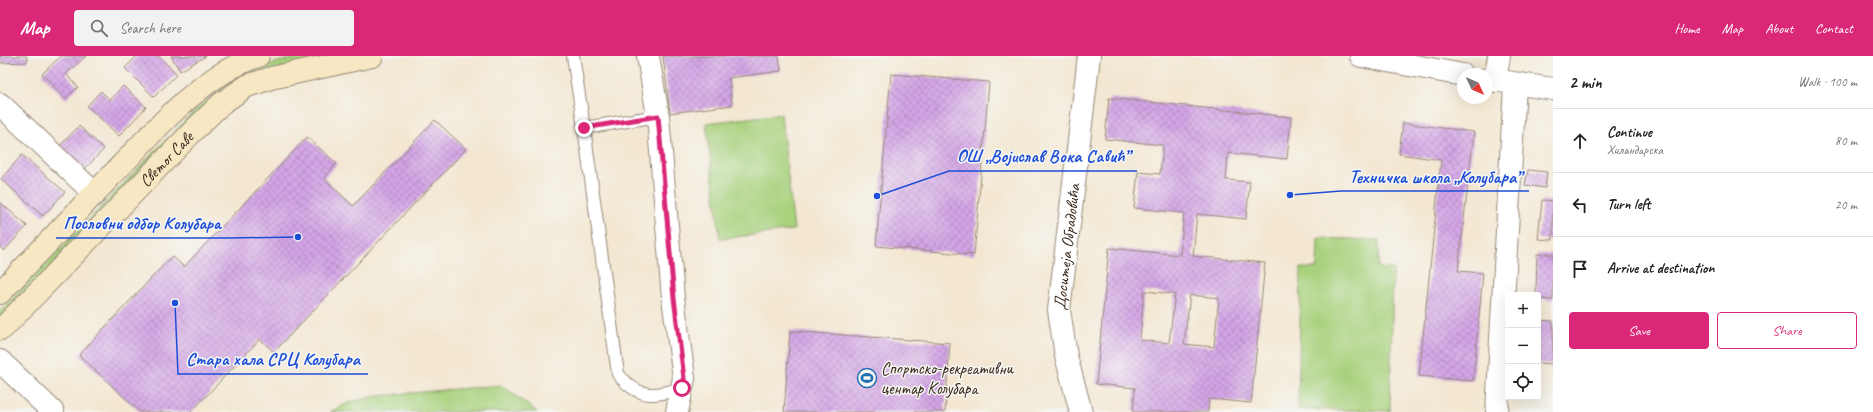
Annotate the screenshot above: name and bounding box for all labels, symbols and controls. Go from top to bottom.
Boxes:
search box [74,10,354,46]
text: Map [20,16,50,40]
icon: search [88,17,110,39]
text: Search here [120,19,181,38]
text: Home [1674,20,1700,37]
text: Map [1722,20,1743,37]
text: About [1765,20,1793,37]
text: Contact [1815,20,1853,37]
north arrow [1457,68,1493,104]
text: 2 min [1569,72,1602,93]
text: Walk · 100 m [1798,74,1857,90]
route end [575,119,593,137]
text: Continue [1607,123,1652,142]
street label: Светог Саве [135,126,199,191]
icon: ahead [1569,130,1591,152]
text: 80 m [1835,133,1857,149]
callout: ОШ „Војислав Вока Савић” [949,141,1137,171]
text: Хиландарска [1607,142,1663,158]
text: ОШ „Војислав Вока Савић” [957,145,1133,167]
callout: Техничка школа „Колубара” [1341,161,1529,191]
text: Техничка школа „Колубара” [1349,166,1525,188]
street label: Доситеја Обрадовића [1049,181,1084,311]
icon: left [1569,194,1591,216]
text: Turn left [1607,195,1650,214]
text: 20 m [1835,197,1857,213]
callout: Пословни одбор Колубара [56,208,229,238]
text: Пословни одбор Колубара [63,212,223,234]
icon: arrive [1569,258,1591,280]
text: Arrive at destination [1607,259,1714,278]
map controls [1505,292,1541,400]
button: + [1505,292,1541,328]
button: Save [1569,312,1709,349]
button: Share [1717,312,1857,349]
button: − [1505,328,1541,364]
callout: Стара хала СРЦ Колубара [178,344,368,374]
text: Стара хала СРЦ Колубара [186,348,362,370]
place label: Спортско-рекреативни центар Колубара [881,358,1014,399]
button: locate [1505,364,1541,400]
sports icon: Спортско-рекреативни центар Колубара [856,367,878,389]
route start [673,379,691,397]

